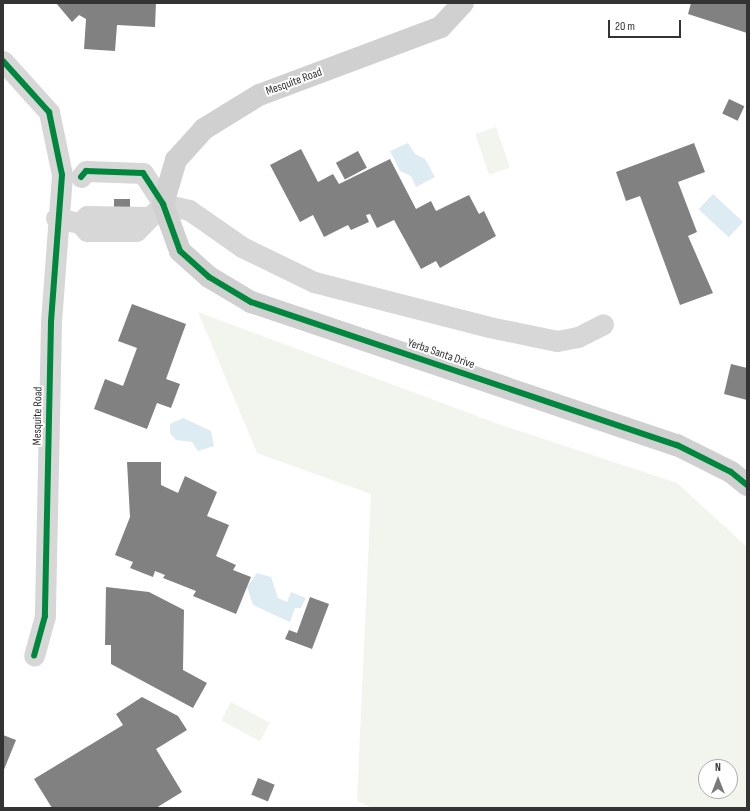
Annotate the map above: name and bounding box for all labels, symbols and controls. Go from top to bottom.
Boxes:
scale bar [610,12,683,38]
text: 20 m [615,19,635,34]
street label: Mesquite Road [264,65,324,99]
street label: Yerba Santa Drive [405,336,477,372]
street label: Mesquite Road [30,386,46,446]
north arrow [698,759,738,799]
text: N [715,761,721,774]

